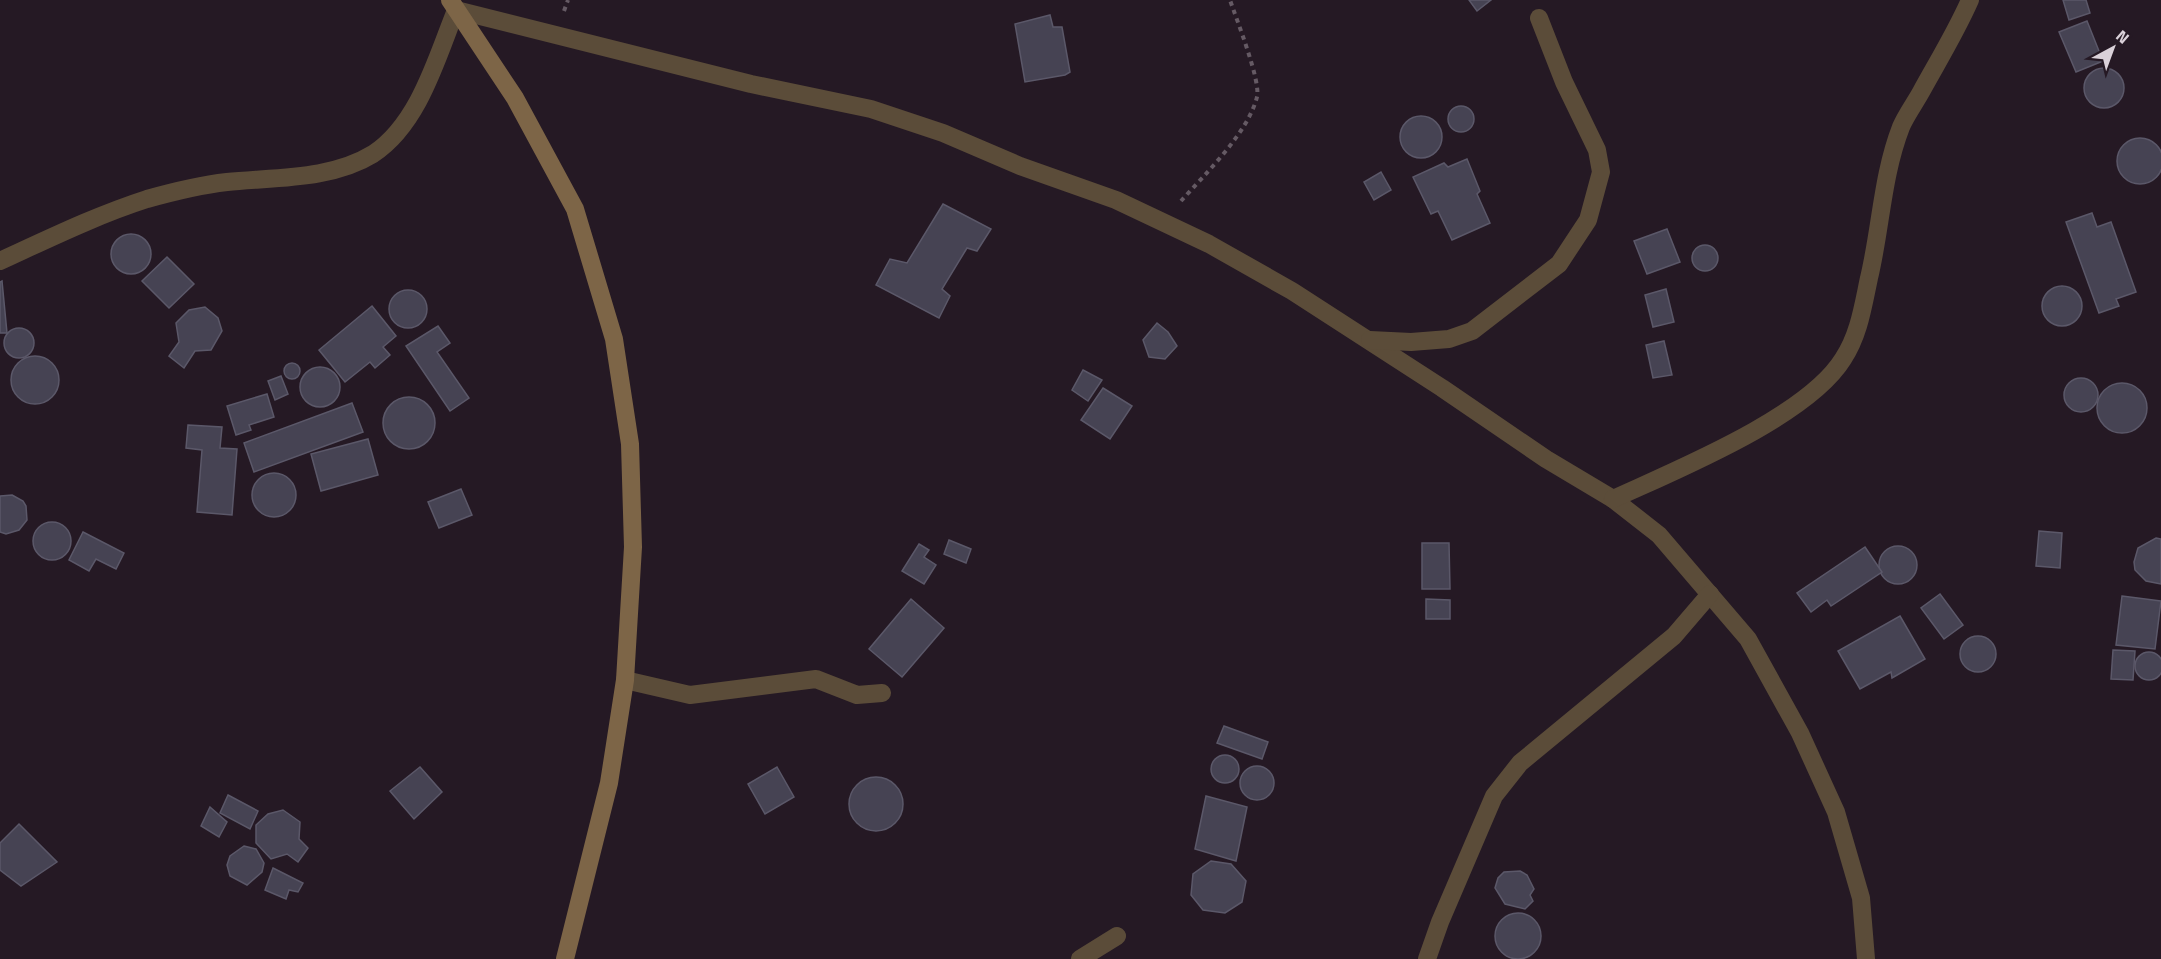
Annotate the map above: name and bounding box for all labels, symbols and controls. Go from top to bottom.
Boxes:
north arrow [2083,18,2143,78]
text: N [2111,24,2135,49]

